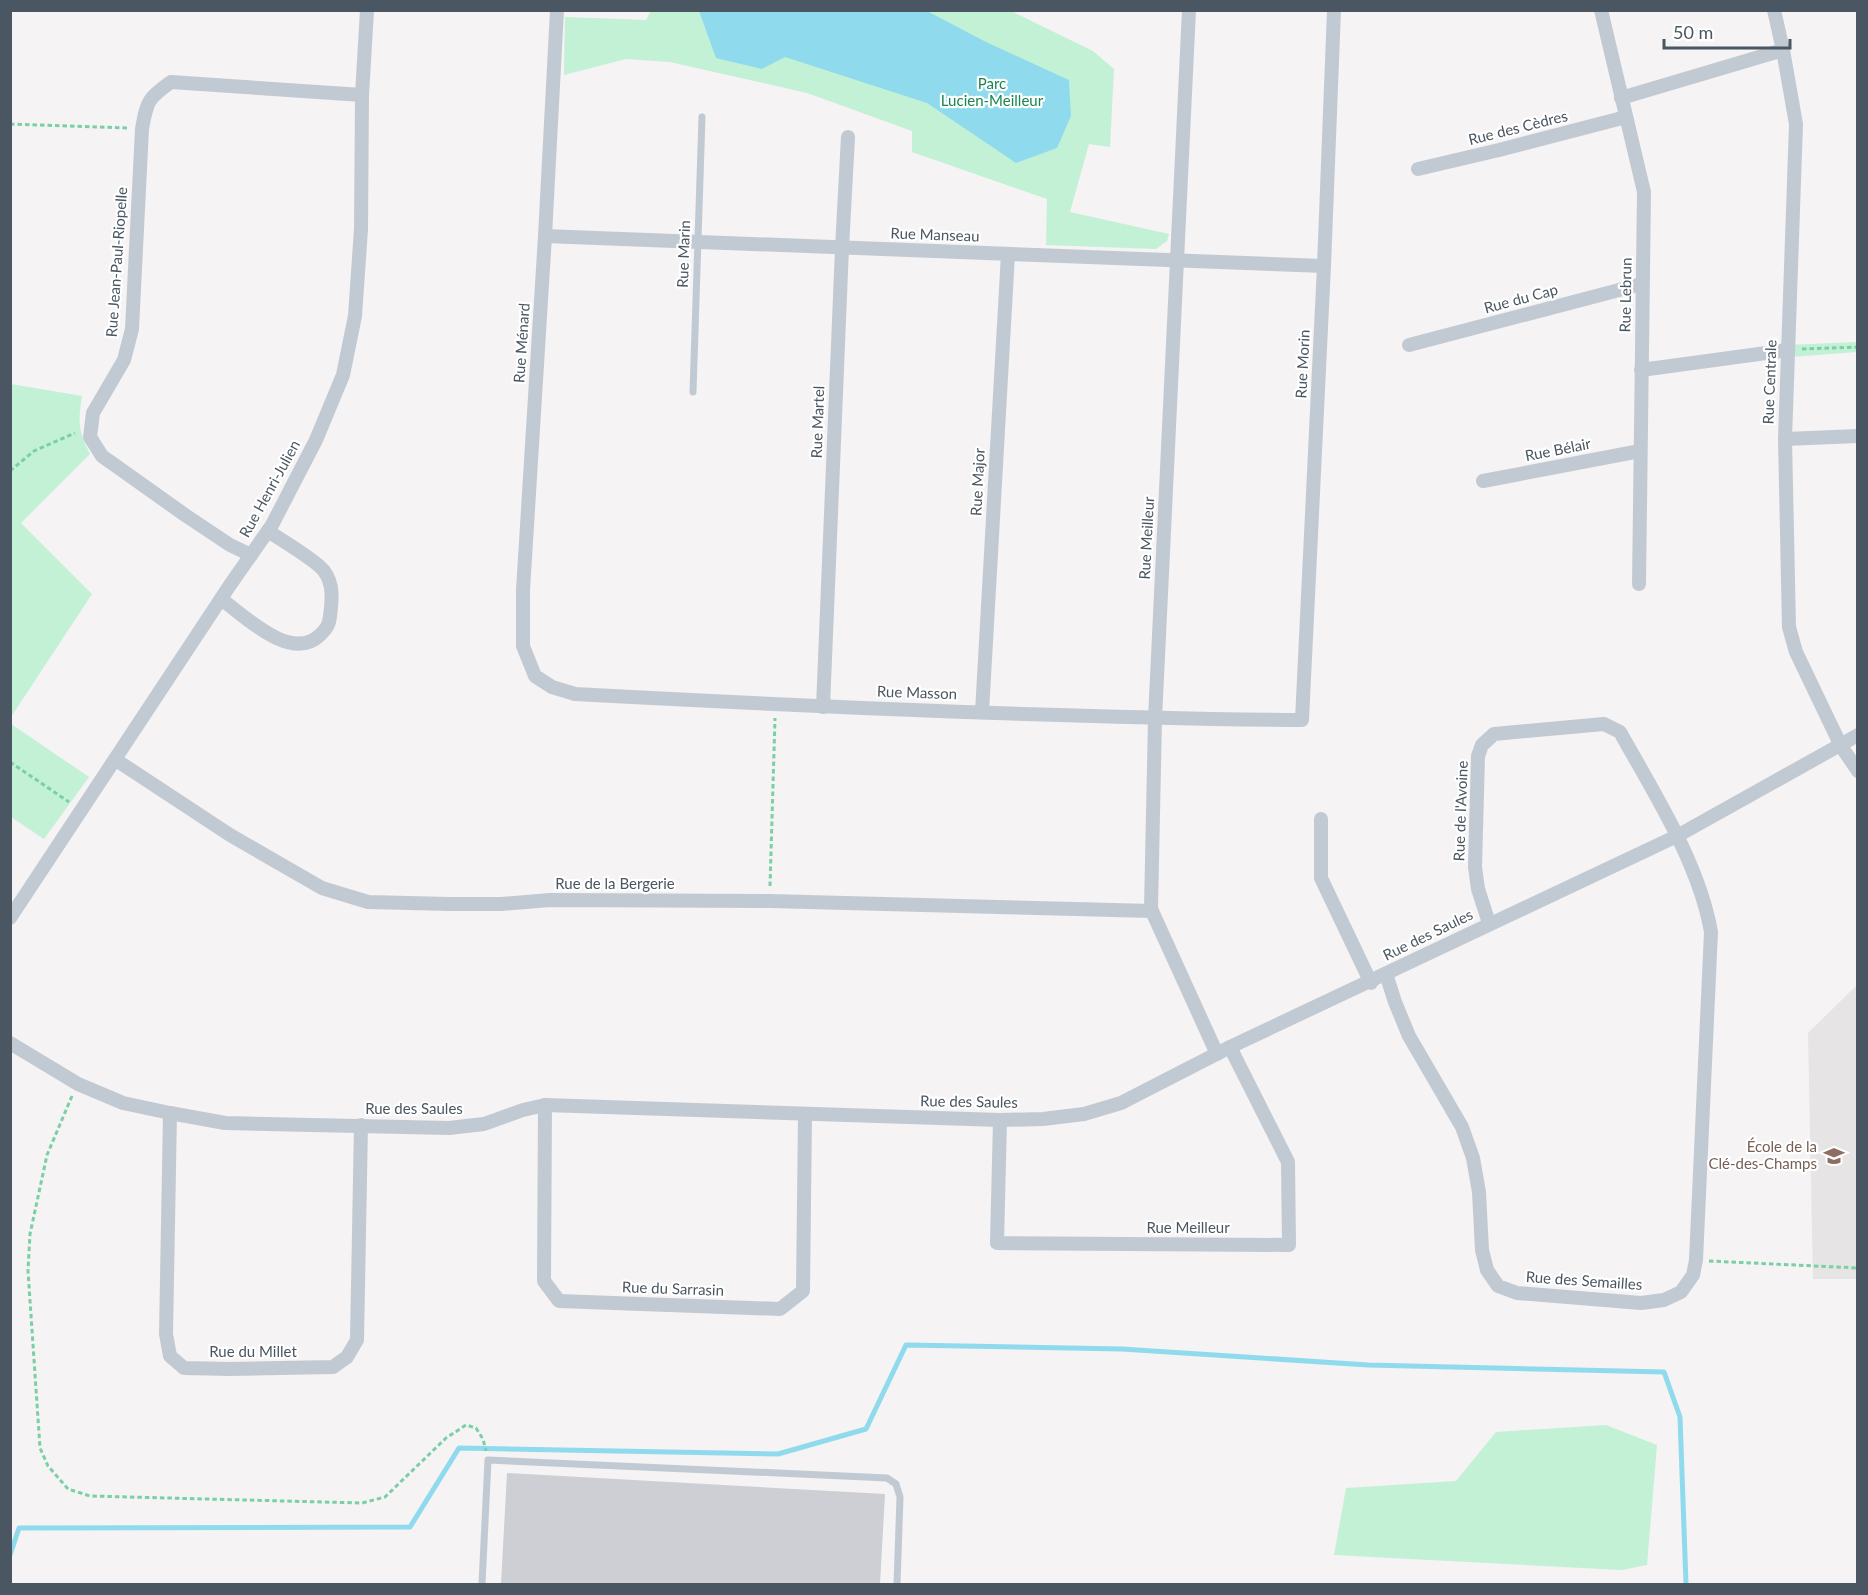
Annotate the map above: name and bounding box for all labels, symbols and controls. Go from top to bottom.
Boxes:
scale bar [1664,12,1790,50]
text: 50 m [1673,21,1713,43]
park label: Parc Lucien-Meilleur [941,74,1044,109]
street label: Rue des Cèdres [1466,106,1569,148]
street label: Rue Jean-Paul-Riopelle [102,186,130,338]
street label: Rue Marin [673,220,693,288]
street label: Rue Manseau [890,223,980,245]
street label: Rue Lebrun [1615,257,1635,333]
street label: Rue du Cap [1482,280,1560,317]
street label: Rue Ménard [509,302,533,384]
street label: Rue Morin [1291,329,1313,399]
street label: Rue Centrale [1759,339,1779,425]
street label: Rue Martel [807,385,827,459]
street label: Rue Bélair [1523,434,1593,464]
street label: Rue Henri-Julien [235,437,303,540]
street label: Rue Major [966,447,988,516]
street label: Rue Meilleur [1135,495,1157,580]
street label: Rue Masson [877,682,957,702]
street label: Rue de l'Avoine [1449,760,1471,862]
street label: Rue de la Bergerie [555,874,675,892]
street label: Rue des Saules [1380,905,1475,964]
street label: Rue des Saules [920,1091,1018,1111]
street label: Rue des Saules [365,1099,463,1117]
place label: École de la Clé-des-Champs [1708,1137,1817,1172]
school or university icon: École de la Clé-des-Champs [1822,1144,1846,1168]
street label: Rue Meilleur [1146,1218,1230,1236]
street label: Rue des Semailles [1525,1267,1643,1293]
street label: Rue du Sarrasin [622,1277,724,1299]
street label: Rue du Millet [209,1342,297,1360]

